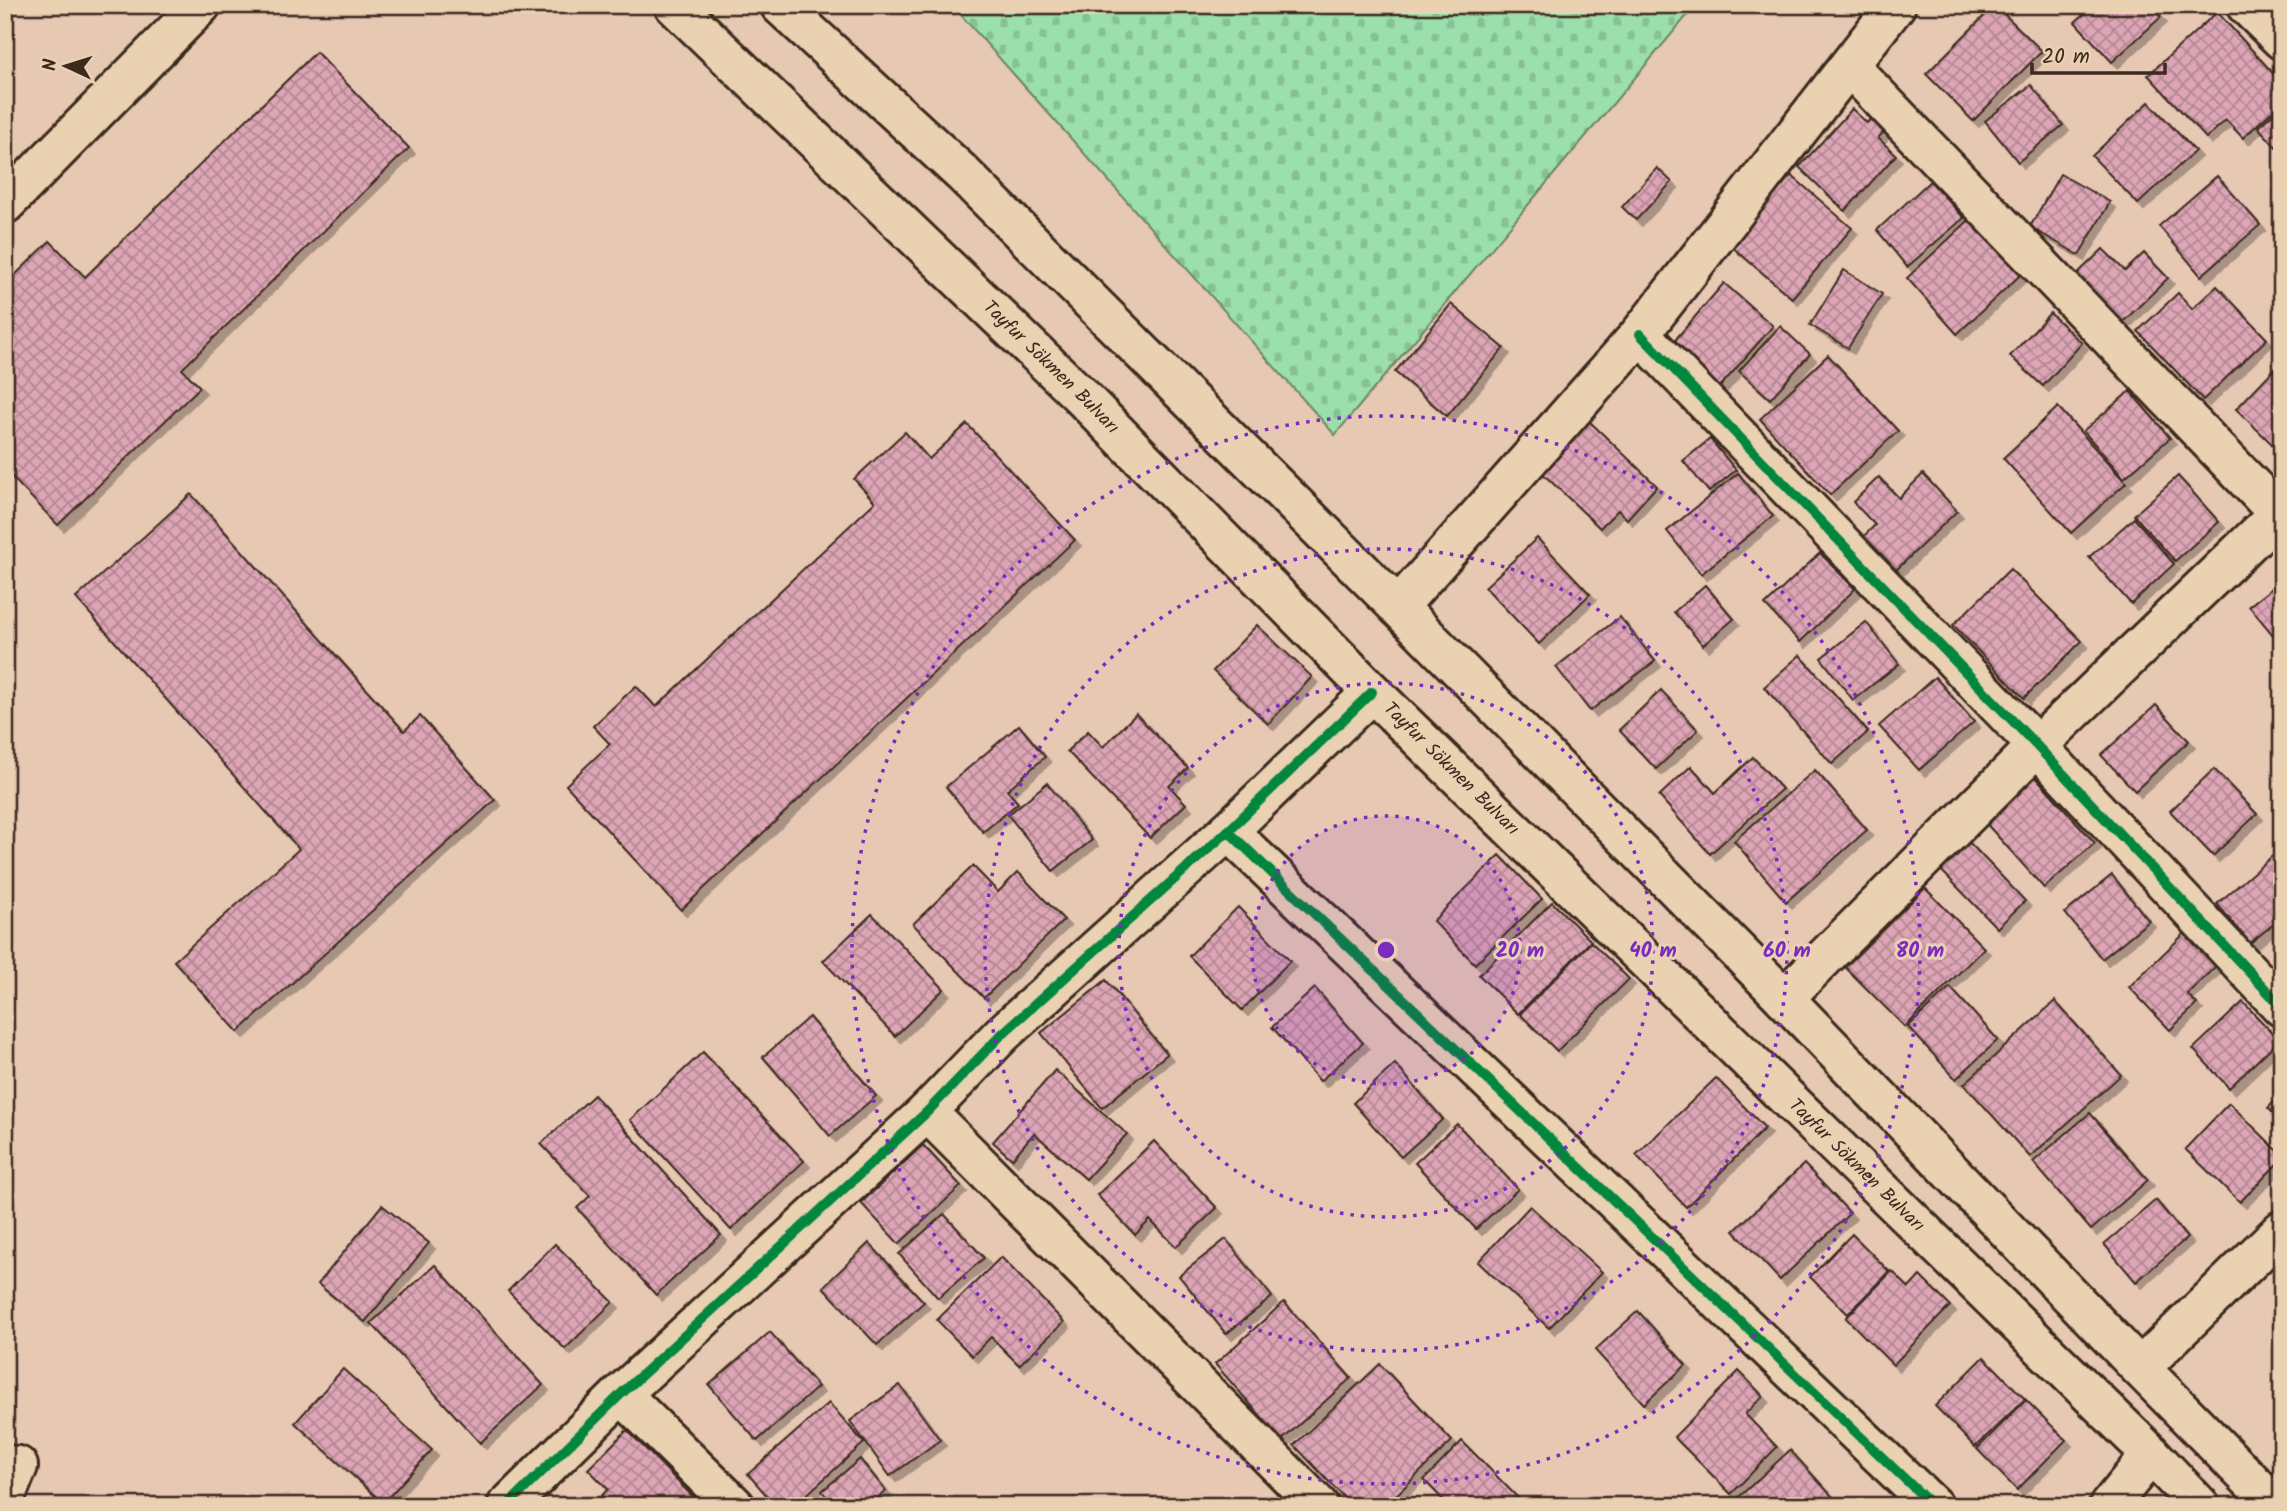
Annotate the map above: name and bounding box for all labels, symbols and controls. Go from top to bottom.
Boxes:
north arrow [32,32,102,102]
scale bar [2032,32,2164,76]
text: 20 m [2042,41,2090,74]
text: N [36,58,66,72]
street label: Tayfur Sökmen Bulvarı [975,294,1126,442]
street label: Tayfur Sökmen Bulvarı [1376,695,1526,843]
text: 20 m [1496,935,1544,968]
text: 40 m [1629,935,1677,968]
text: 60 m [1763,935,1811,968]
text: 80 m [1896,935,1944,968]
centre of rings [1374,938,1398,962]
street label: Tayfur Sökmen Bulvarı [1781,1092,1932,1240]

